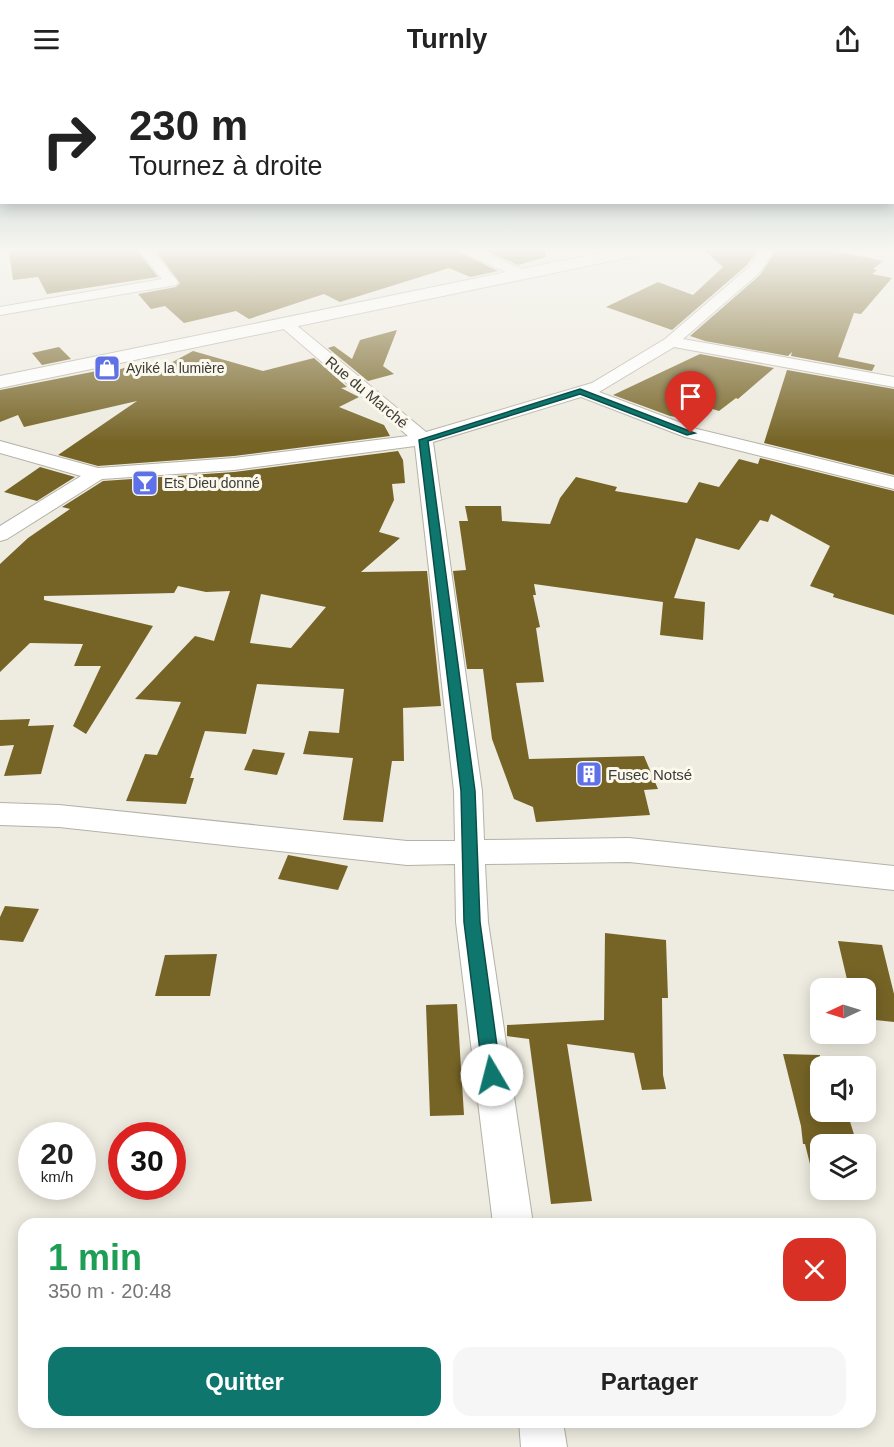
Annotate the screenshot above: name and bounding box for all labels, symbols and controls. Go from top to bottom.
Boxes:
icon: menu [30,23,63,56]
icon: share [831,23,864,56]
text: Turnly [407,24,487,54]
icon: right [30,102,108,180]
text: 230 m [129,102,248,149]
text: Tournez à droite [129,151,323,181]
shop icon: Ayiké la lumière [92,353,122,383]
street label: Rue du Marché [322,353,412,431]
place label: Ayiké la lumière [126,360,225,376]
pin [665,371,716,433]
icon: arrive [674,380,707,413]
bar icon: Ets Dieu donné [130,468,160,498]
place label: Ets Dieu donné [164,475,260,491]
building icon: Fusec Notsé [574,759,604,789]
place label: Fusec Notsé [608,766,692,783]
north arrow [810,978,876,1044]
map controls [810,978,876,1200]
position arrow [460,1043,524,1107]
button: sound [810,1056,876,1122]
speed limit sign: 30 [108,1122,186,1200]
button: layers [810,1134,876,1200]
text: 20 [40,1137,74,1170]
text: km/h [41,1168,73,1185]
text: 1 min [48,1237,142,1278]
button: close [783,1238,846,1301]
text: 350 m · 20:48 [48,1280,171,1302]
button: Quitter [48,1347,441,1416]
button: Partager [453,1347,846,1416]

